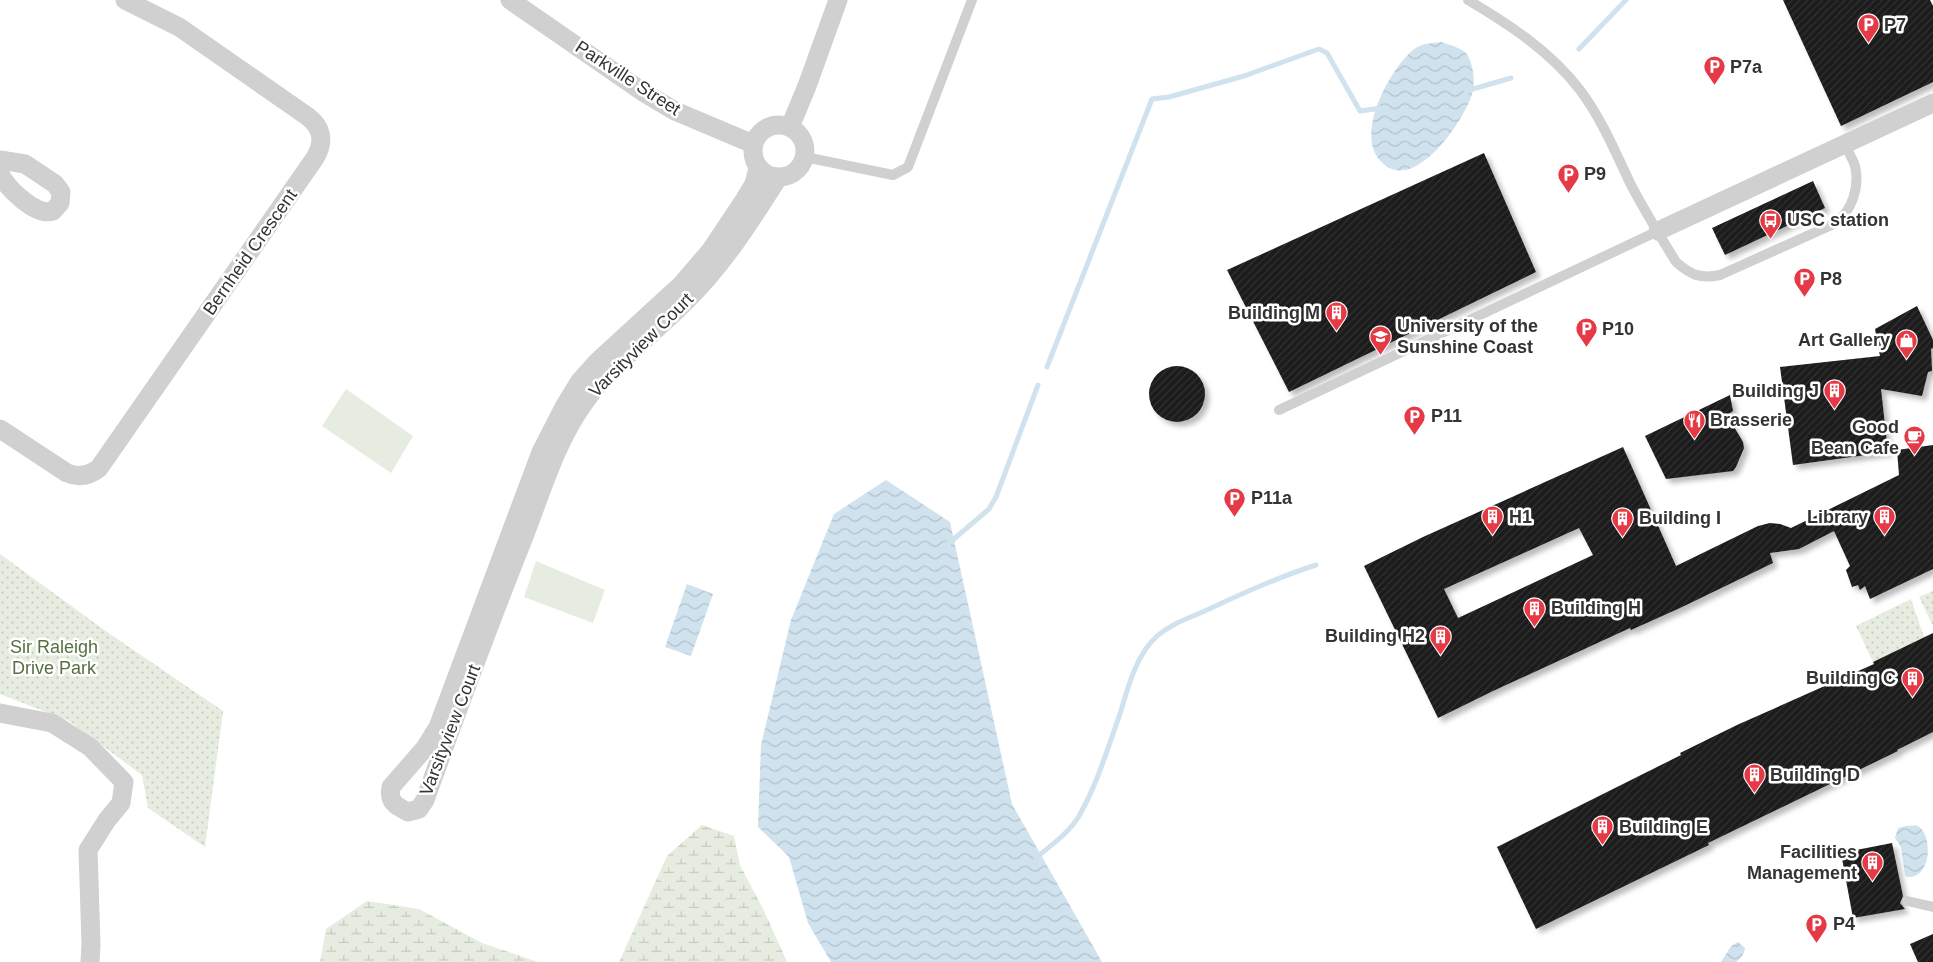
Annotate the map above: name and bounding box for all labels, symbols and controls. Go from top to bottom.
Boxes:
parking icon: P7 [1856,13,1880,44]
place label: P7 [1884,15,1906,35]
street label: Parkville Street [572,37,684,119]
parking icon: P7a [1702,55,1726,86]
place label: P7a [1730,57,1763,77]
parking icon: P9 [1556,162,1580,193]
place label: P9 [1584,164,1606,184]
street label: Bernheid Crescent [199,185,301,319]
bus stop icon: USC station [1759,208,1783,239]
place label: USC station [1787,210,1889,230]
parking icon: P8 [1792,267,1816,298]
place label: P8 [1820,269,1842,289]
street label: Varsityview Court [585,289,697,401]
building icon: Building M [1324,301,1348,332]
place label: Building M [1228,303,1320,323]
place label: University of the Sunshine Coast [1397,316,1538,357]
parking icon: P10 [1574,317,1598,348]
place label: P10 [1602,319,1634,339]
school or university icon: University of the Sunshine Coast [1369,324,1393,355]
shop icon: Art Gallery [1894,328,1918,359]
place label: Art Gallery [1798,330,1890,350]
building icon: Building J [1823,379,1847,410]
place label: Building J [1732,381,1819,401]
parking icon: P11 [1403,404,1427,435]
place label: P11 [1431,406,1462,426]
restaurant icon: Brasserie [1682,408,1706,439]
place label: Brasserie [1710,410,1792,430]
place label: Good Bean Cafe [1811,417,1899,458]
cafe icon: Good Bean Cafe [1903,425,1927,456]
parking icon: P11a [1223,486,1247,517]
place label: P11a [1251,488,1293,508]
building icon: H1 [1481,505,1505,536]
building icon: Library [1872,505,1896,536]
building icon: Building I [1611,506,1635,537]
place label: H1 [1509,507,1532,527]
place label: Library [1807,507,1868,527]
place label: Building I [1639,508,1721,528]
building icon: Building H [1523,596,1547,627]
place label: Building H [1551,598,1641,618]
building icon: Building H2 [1429,624,1453,655]
place label: Building H2 [1325,626,1425,646]
park label: Sir Raleigh Drive Park [10,637,98,678]
street label: Varsityview Court [416,662,484,798]
building icon: Building C [1900,666,1924,697]
place label: Building C [1806,668,1896,688]
building icon: Building D [1742,763,1766,794]
place label: Building D [1770,765,1860,785]
building icon: Building E [1591,815,1615,846]
place label: Building E [1619,817,1708,837]
place label: Facilities Management [1747,842,1857,883]
building icon: Facilities Management [1861,850,1885,881]
parking icon: P4 [1805,912,1829,943]
place label: P4 [1833,914,1855,934]

